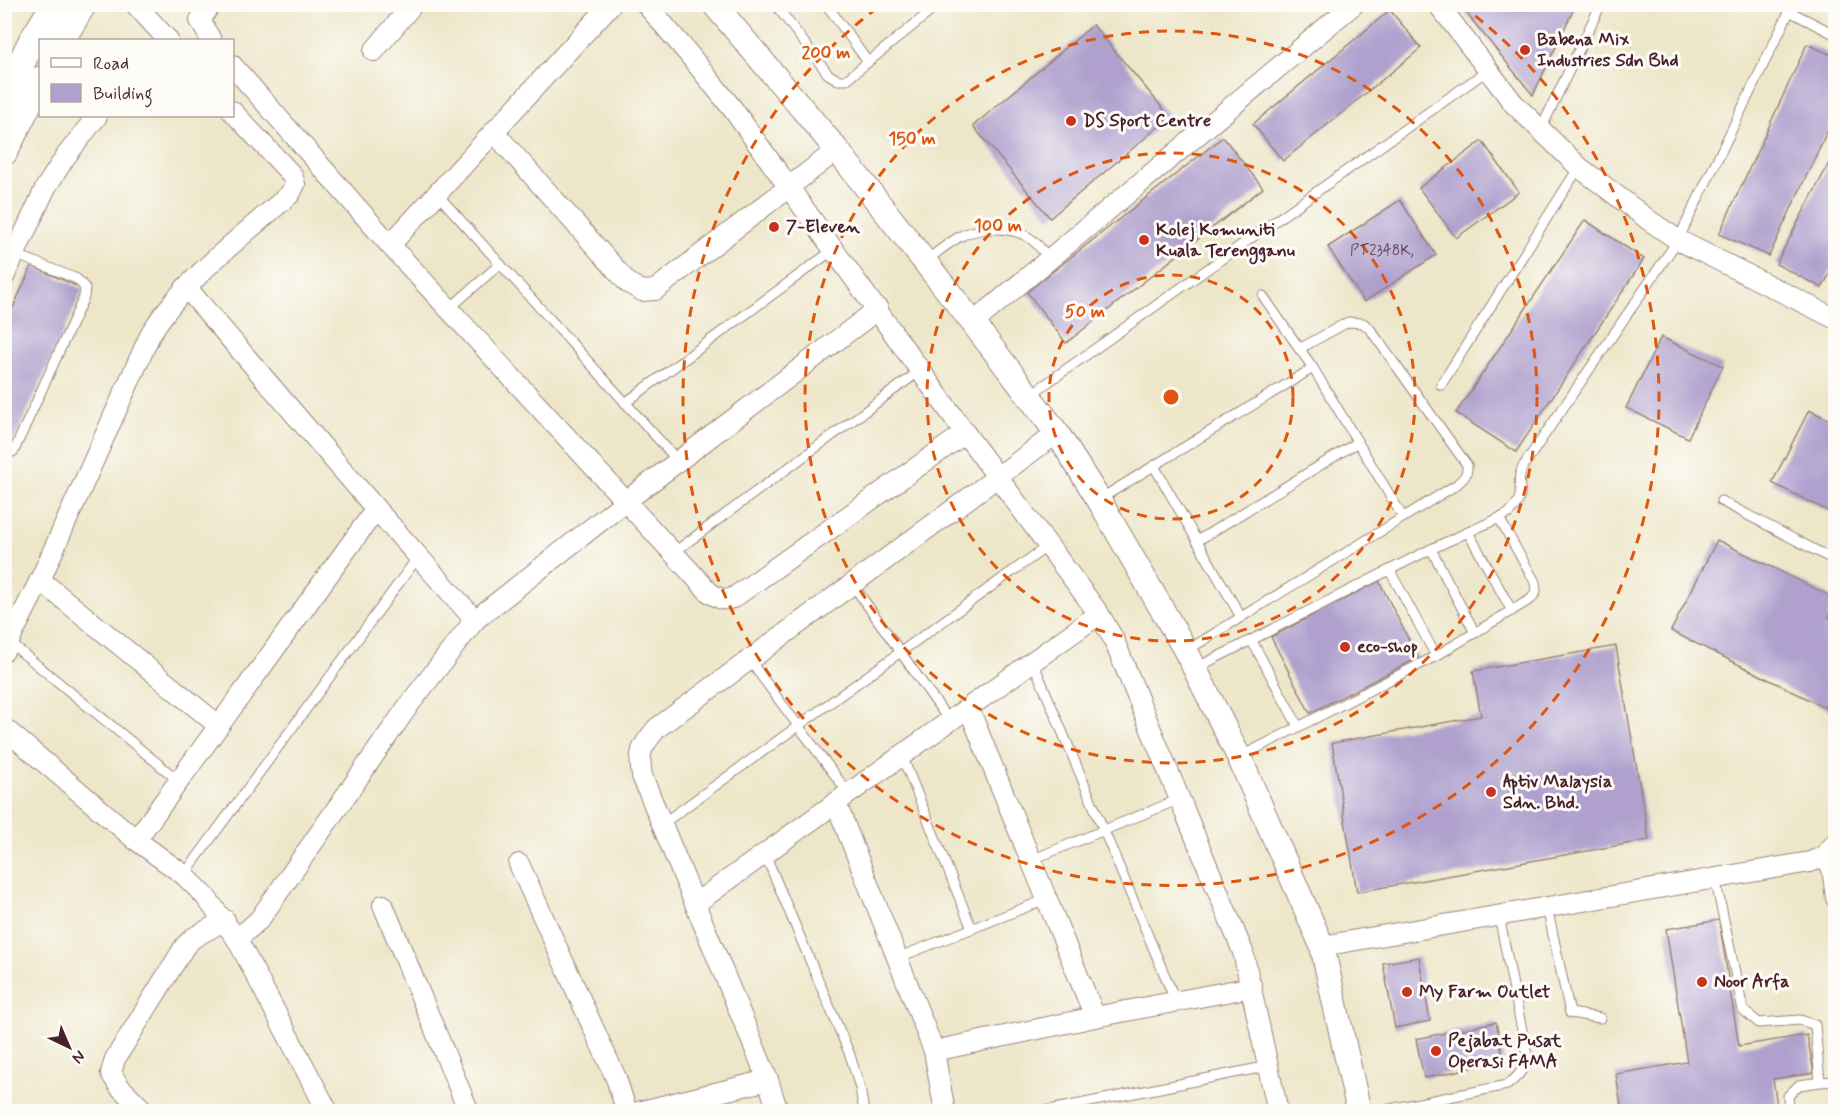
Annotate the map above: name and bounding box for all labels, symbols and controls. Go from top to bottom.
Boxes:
place label: Babena Mix Industries Sdn Bhd [1537,28,1679,73]
legend [39,39,234,117]
text: 200 m [801,41,851,65]
marker: Babena Mix Industries Sdn Bhd [1518,43,1532,57]
text: Road [93,52,129,76]
text: Building [93,82,153,108]
place label: DS Sport Centre [1083,109,1211,133]
marker: DS Sport Centre [1064,114,1078,128]
text: 150 m [888,127,936,151]
text: 100 m [974,214,1022,238]
place label: 7-Eleven [786,215,861,239]
place label: Kolej Komuniti Kuala Terengganu [1156,218,1295,265]
marker: 7-Eleven [767,220,781,234]
marker: Kolej Komuniti Kuala Terengganu [1137,233,1151,247]
house number: PT2348K, [1350,241,1414,261]
text: 50 m [1065,300,1105,324]
centre of rings [1161,387,1181,407]
place label: eco-shop [1357,635,1418,659]
marker: eco-shop [1338,640,1352,654]
place label: Aptiv Malaysia Sdn. Bhd. [1503,770,1612,815]
marker: Aptiv Malaysia Sdn. Bhd. [1484,785,1498,799]
place label: Noor Arfa [1714,970,1789,994]
marker: Noor Arfa [1695,975,1709,989]
place label: My Farm Outlet [1419,980,1551,1004]
marker: My Farm Outlet [1400,985,1414,999]
north arrow [39,1017,99,1077]
place label: Pejabat Pusat Operasi FAMA [1448,1029,1562,1074]
marker: Pejabat Pusat Operasi FAMA [1429,1044,1443,1058]
text: N [67,1045,90,1068]

